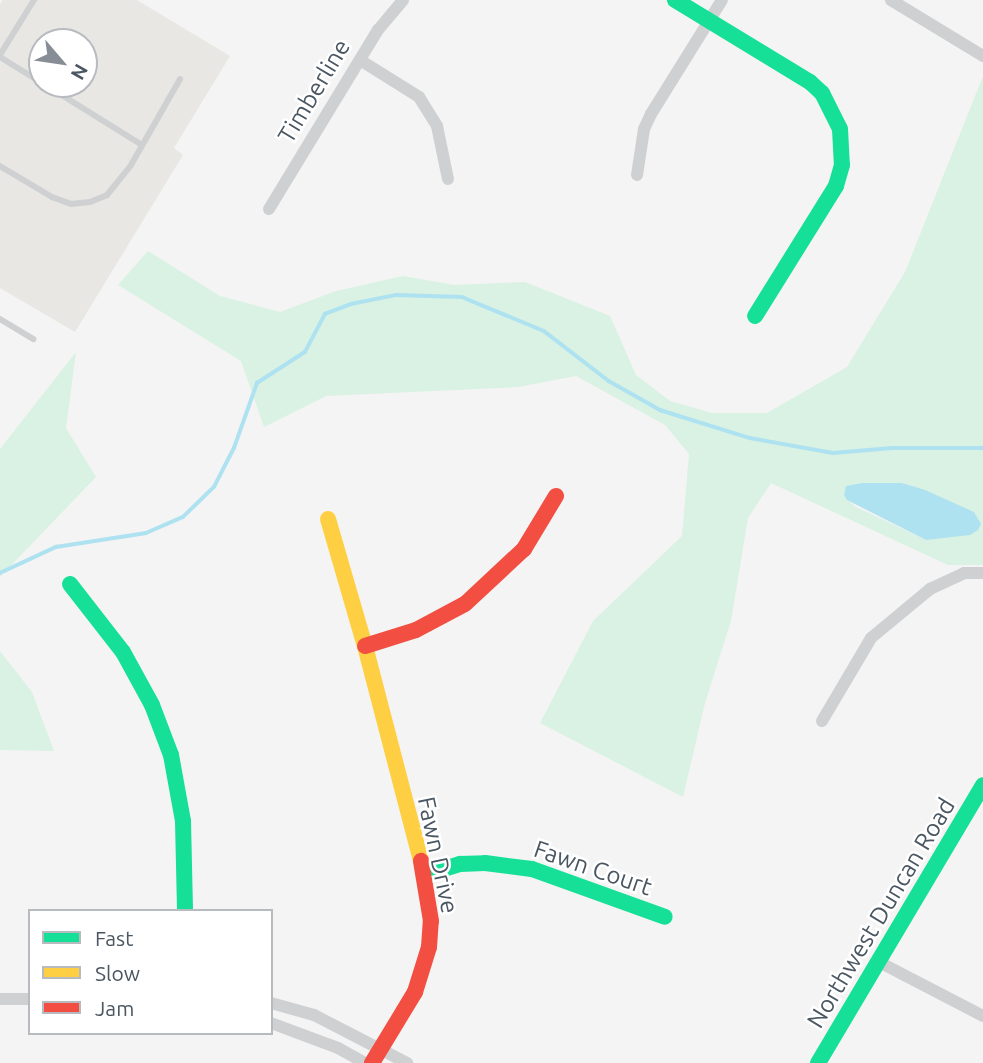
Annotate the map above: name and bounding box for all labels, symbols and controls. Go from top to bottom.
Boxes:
north arrow [28,28,98,98]
street label: Timberline [272,34,356,148]
text: N [67,61,93,84]
street label: Northwest Duncan Road [801,793,961,1033]
street label: Fawn Drive [412,794,464,916]
street label: Fawn Court [530,834,656,902]
legend [28,909,273,1035]
text: Fast [95,926,133,950]
text: Slow [95,961,140,985]
text: Jam [95,996,134,1020]

